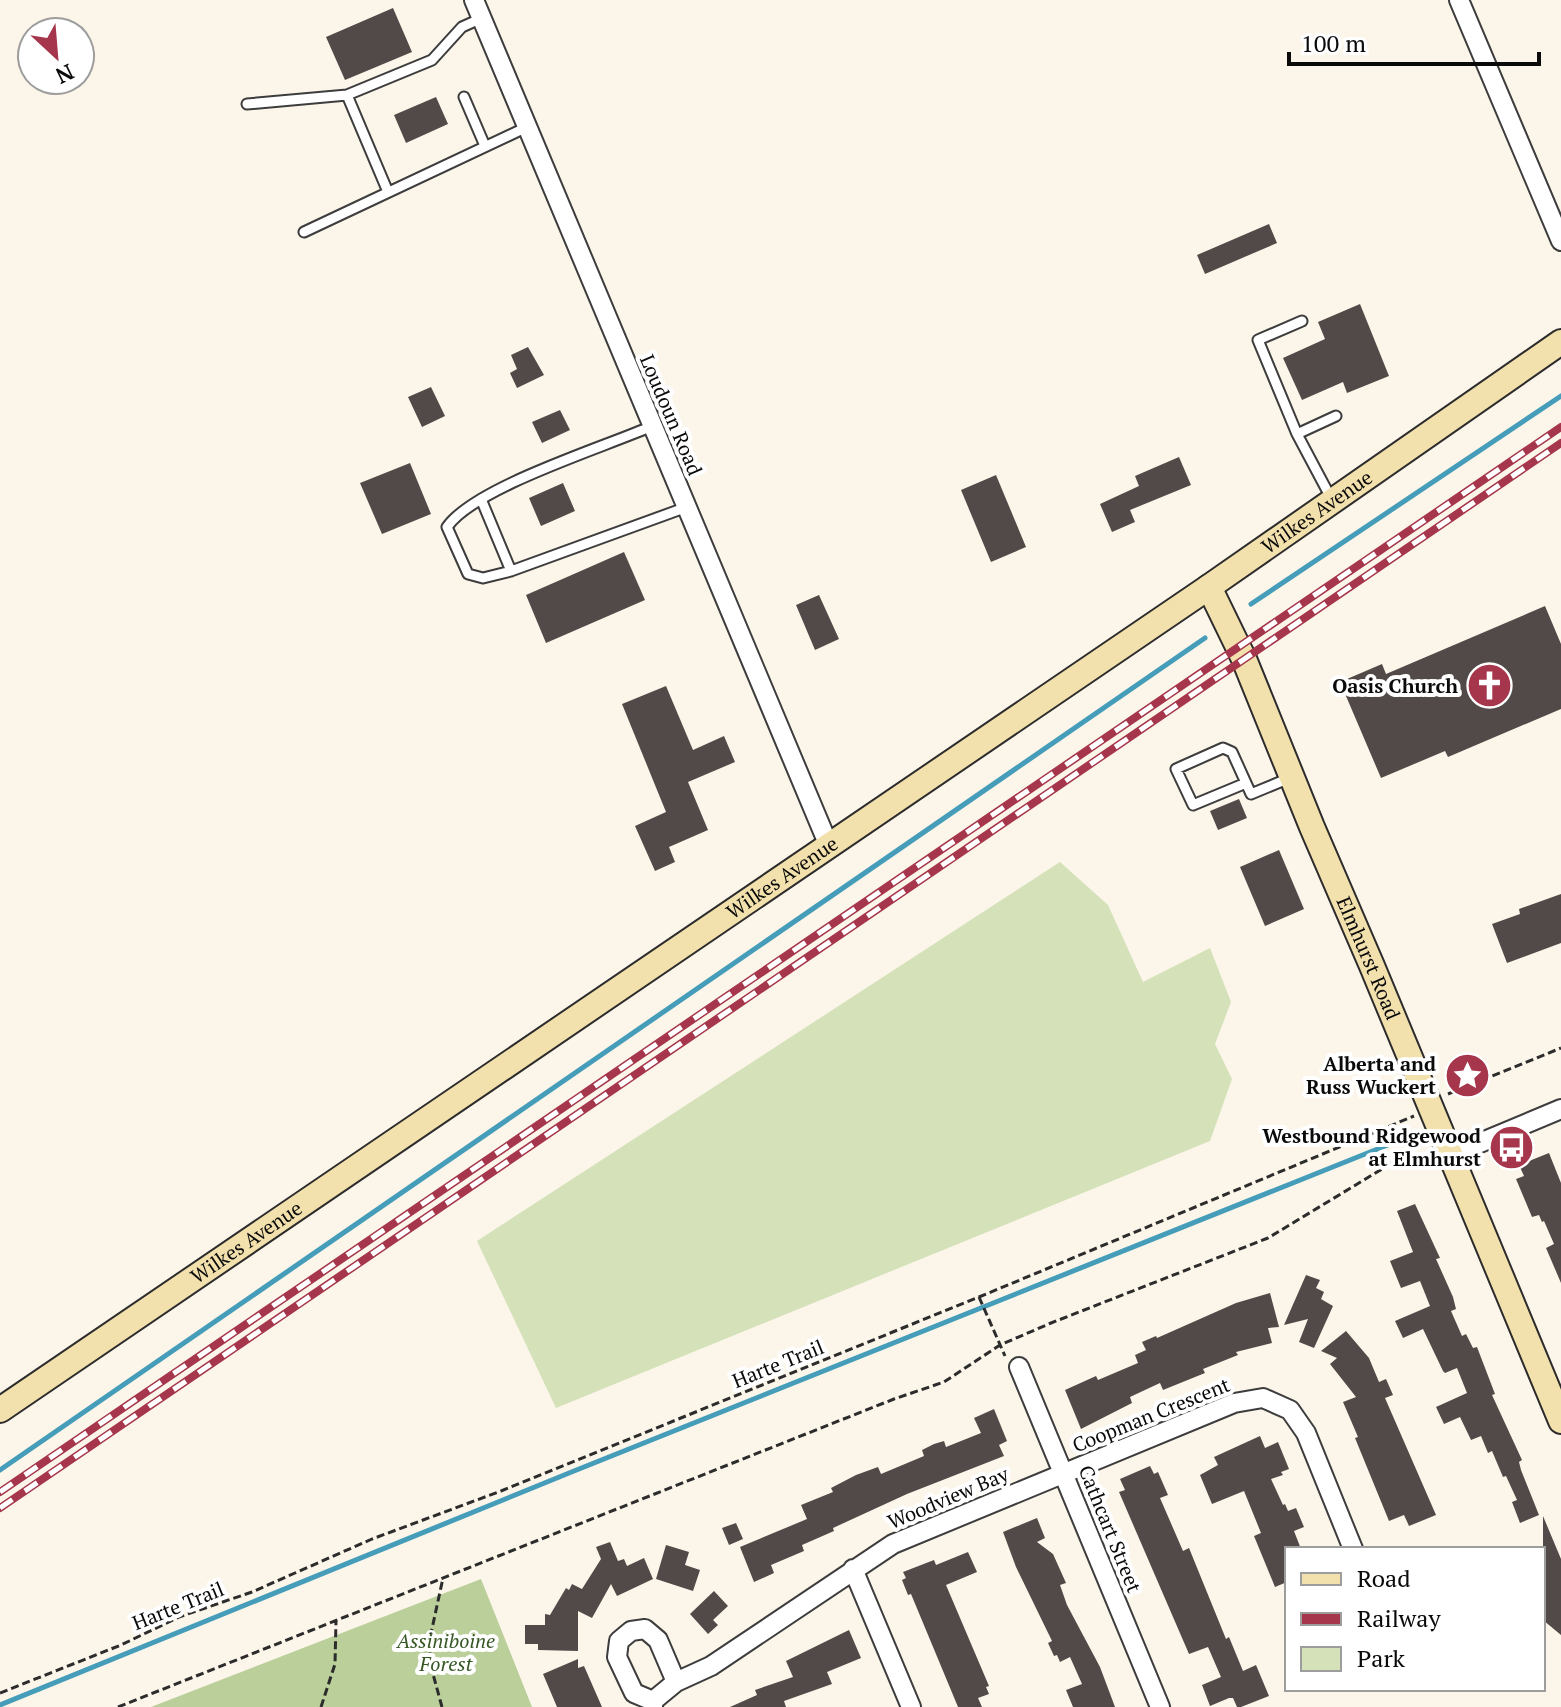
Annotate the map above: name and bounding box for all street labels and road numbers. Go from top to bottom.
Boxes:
street label: Loudoun Road [634,350,709,479]
street label: Wilkes Avenue [1256,463,1378,560]
street label: Wilkes Avenue [721,830,843,925]
street label: Elmhurst Road [1331,892,1407,1024]
street label: Wilkes Avenue [185,1194,307,1290]
street label: Harte Trail [728,1333,828,1394]
street label: Coopman Crescent [1068,1370,1234,1458]
street label: Woodview Bay [883,1460,1013,1535]
street label: Cathcart Street [1073,1461,1148,1597]
street label: Harte Trail [128,1575,228,1636]

